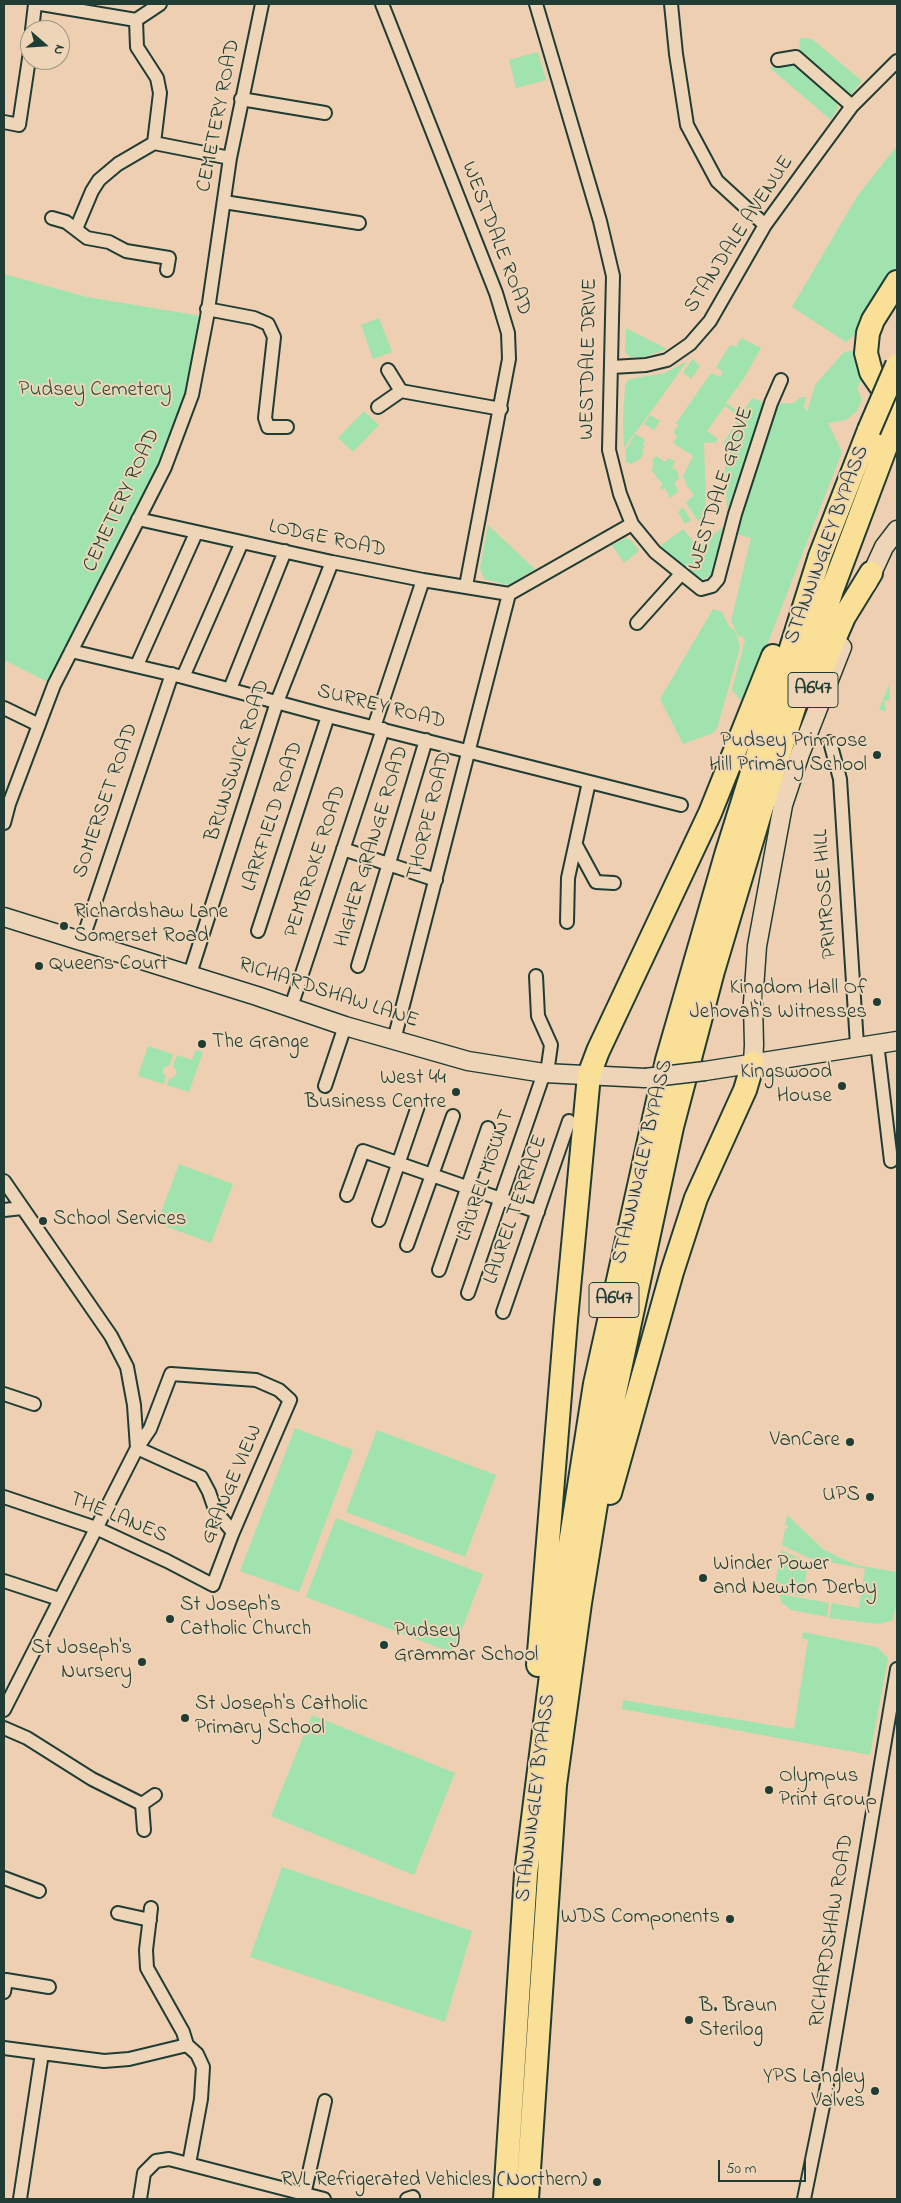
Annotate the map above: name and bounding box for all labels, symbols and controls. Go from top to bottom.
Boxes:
north arrow [20,20,70,70]
street label: CEMETERY ROAD [193,38,247,194]
text: N [47,42,70,58]
street label: STANDALE AVENUE [680,152,800,318]
street label: WESTDALE ROAD [454,159,536,319]
street label: WESTDALE DRIVE [576,278,604,440]
park label: Pudsey Cemetery [19,379,171,405]
street label: WESTDALE GROVE [684,404,760,574]
street label: CEMETERY ROAD [79,425,167,577]
street label: STANNINGLEY BYPASS [780,442,876,648]
street label: LODGE ROAD [266,515,388,565]
road number: A647 [788,672,838,708]
street label: BRUNSWICK ROAD [201,677,277,845]
street label: SURREY ROAD [314,680,448,736]
street label: SOMERSET ROAD [69,720,145,882]
place label: Pudsey Primrose Hill Primary School [709,730,867,780]
street label: LARKFIELD ROAD [238,739,310,895]
street label: HIGHER GRANGE ROAD [330,743,416,951]
street label: THORPE ROAD [403,749,459,883]
marker: Pudsey Primrose Hill Primary School [871,749,883,761]
street label: PEMBROKE ROAD [281,783,353,941]
street label: PRIMROSE HILL [810,828,844,960]
place label: Richardshaw Lane Somerset Road [74,901,228,951]
marker: Richardshaw Lane Somerset Road [58,920,70,932]
place label: Queens Court [49,953,168,979]
street label: RICHARDSHAW LANE [235,953,421,1035]
marker: Queens Court [33,960,45,972]
place label: Kingdom Hall Of Jehovah's Witnesses [690,977,867,1027]
marker: Kingdom Hall Of Jehovah's Witnesses [871,996,883,1008]
place label: The Grange [212,1031,309,1057]
marker: The Grange [196,1038,208,1050]
street label: STANNINGLEY BYPASS [608,1057,680,1267]
place label: Kingswood House [740,1061,832,1111]
place label: West 44 Business Centre [305,1067,446,1117]
marker: Kingswood House [836,1080,848,1092]
marker: West 44 Business Centre [450,1086,462,1098]
street label: LAUREL MOUNT [453,1107,521,1245]
street label: LAUREL TERRACE [480,1132,554,1288]
place label: School Services [53,1208,186,1234]
marker: School Services [37,1215,49,1227]
road number: A647 [589,1282,639,1318]
street label: GRANGE VIEW [197,1422,269,1548]
place label: VanCare [770,1429,840,1455]
marker: VanCare [844,1436,856,1448]
place label: UPS [822,1484,860,1510]
street label: THE LANES [65,1488,171,1550]
marker: UPS [864,1491,876,1503]
place label: Winder Power and Newton Derby [713,1553,877,1603]
marker: Winder Power and Newton Derby [697,1572,709,1584]
place label: St Joseph's Catholic Church [180,1594,311,1644]
marker: St Joseph's Catholic Church [164,1613,176,1625]
place label: Pudsey Grammar School [394,1620,538,1670]
place label: St Joseph's Nursery [31,1637,132,1687]
marker: Pudsey Grammar School [378,1639,390,1651]
marker: St Joseph's Nursery [136,1656,148,1668]
place label: St Joseph's Catholic Primary School [195,1693,368,1743]
street label: STANNINGLEY BYPASS [512,1693,562,1903]
marker: St Joseph's Catholic Primary School [179,1712,191,1724]
place label: Olympus Print Group [779,1765,877,1815]
marker: Olympus Print Group [763,1784,775,1796]
street label: RICHARDSHAW ROAD [805,1833,861,2029]
place label: WDS Components [561,1906,720,1932]
marker: WDS Components [724,1913,736,1925]
place label: B. Braun Sterilog [699,1995,777,2045]
marker: B. Braun Sterilog [683,2014,695,2026]
place label: YPS Langley Valves [763,2066,865,2116]
marker: YPS Langley Valves [869,2085,881,2097]
scale bar [721,2150,808,2182]
text: 50 m [726,2158,756,2180]
place label: RVL Refrigerated Vehicles (Northern) [281,2169,587,2195]
marker: RVL Refrigerated Vehicles (Northern) [591,2176,603,2188]

